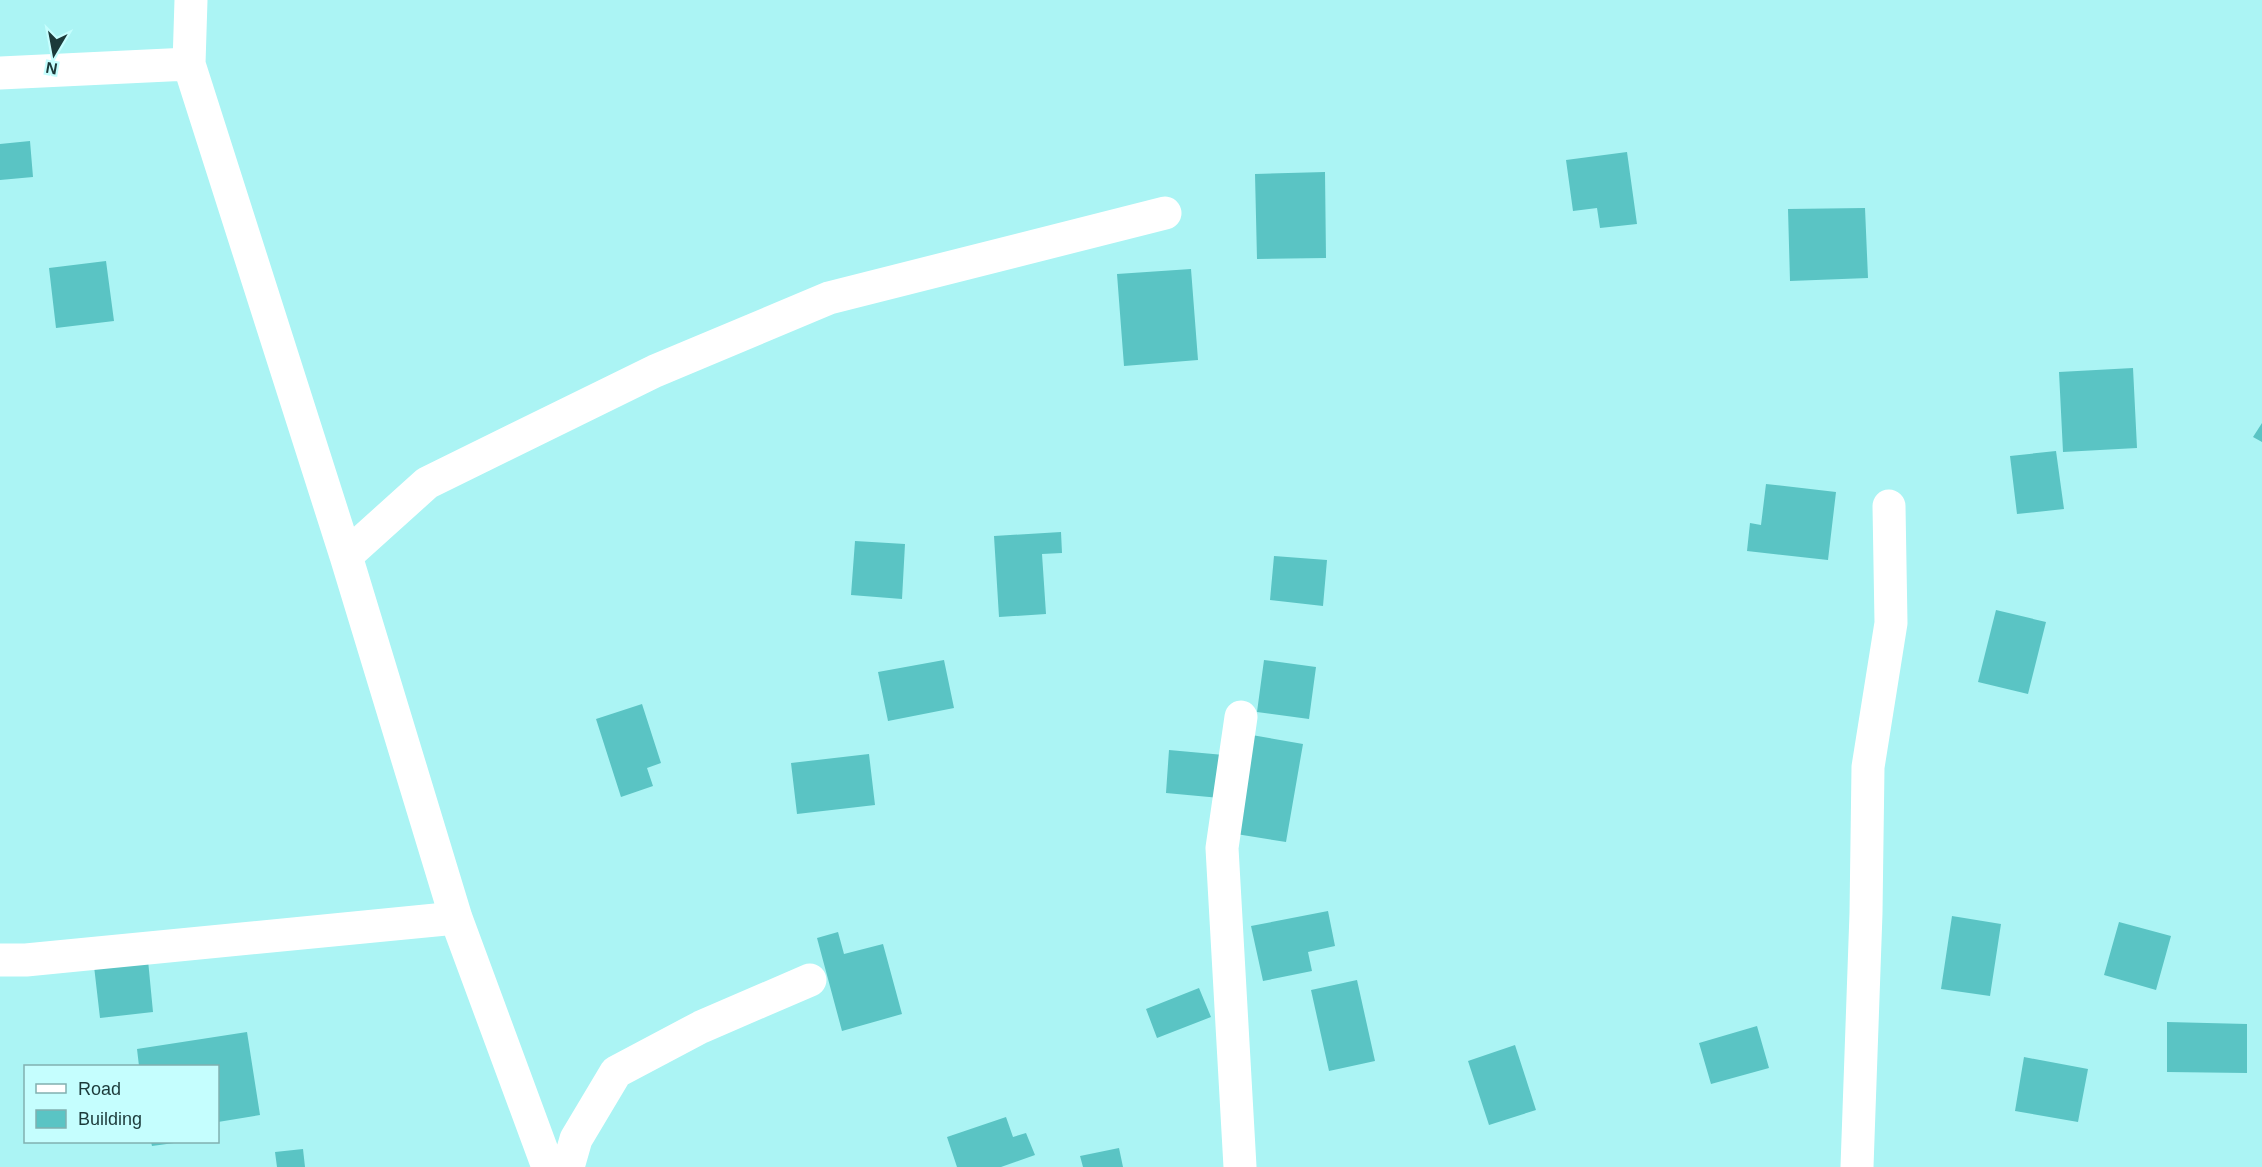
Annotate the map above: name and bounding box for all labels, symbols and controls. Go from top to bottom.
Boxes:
north arrow [24,24,84,84]
text: N [44,59,59,78]
legend [24,1065,219,1143]
text: Road [78,1079,121,1099]
text: Building [78,1109,142,1129]

